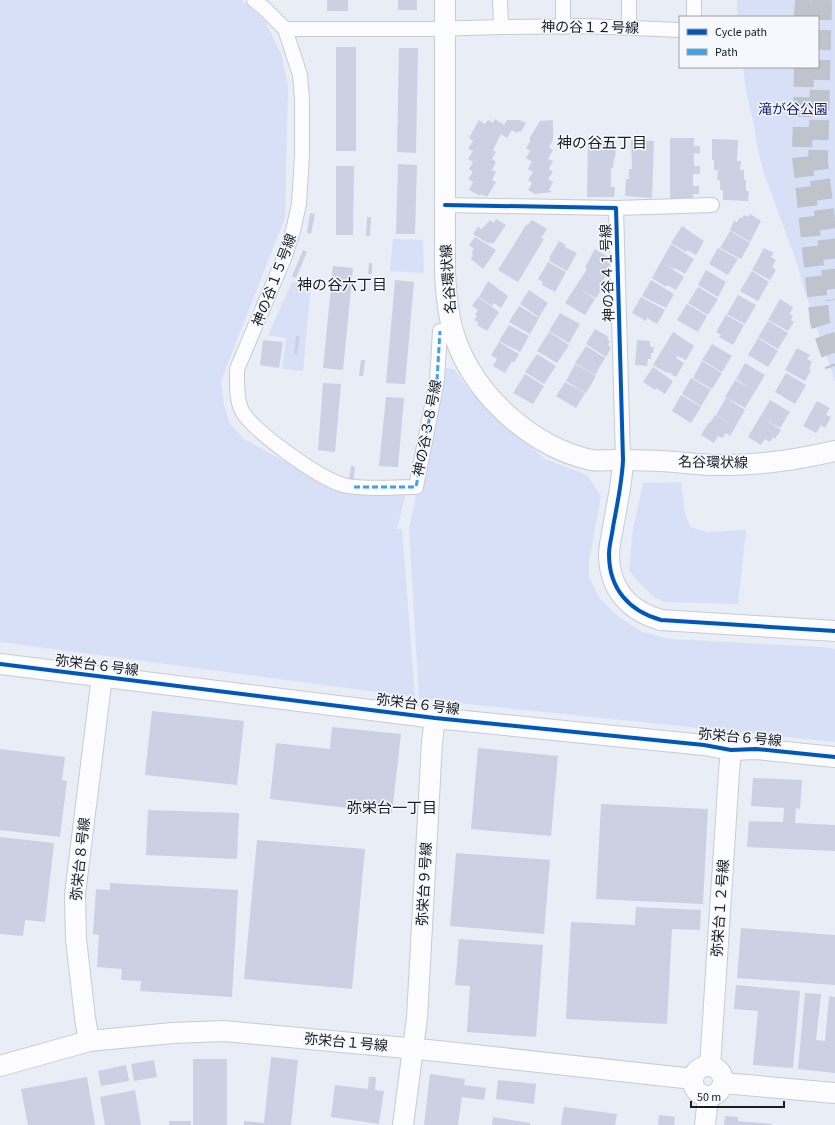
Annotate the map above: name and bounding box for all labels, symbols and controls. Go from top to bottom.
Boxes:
legend [679,16,819,68]
street label: 神の谷１２号線 [541,17,639,39]
text: Cycle path [715,24,767,41]
text: Path [715,44,738,61]
park label: 滝が谷公園 [758,100,828,120]
district label: 神の谷五丁目 [557,133,647,154]
street label: 神の谷４１号線 [596,224,620,322]
street label: 神の谷１５号線 [248,231,302,330]
street label: 名谷環状線 [437,243,461,315]
district label: 神の谷六丁目 [297,275,387,296]
street label: 神の谷３８号線 [409,378,447,478]
street label: 名谷環状線 [678,452,748,474]
street label: 弥栄台６号線 [54,651,140,681]
street label: 弥栄台６号線 [375,690,461,720]
street label: 弥栄台６号線 [697,724,783,752]
district label: 弥栄台一丁目 [347,798,437,819]
street label: 弥栄台８号線 [67,816,95,902]
street label: 弥栄台９号線 [413,842,437,927]
street label: 弥栄台１２号線 [708,858,734,958]
street label: 弥栄台１号線 [303,1029,389,1057]
scale bar [691,1083,784,1109]
text: 50 m [697,1089,721,1106]

